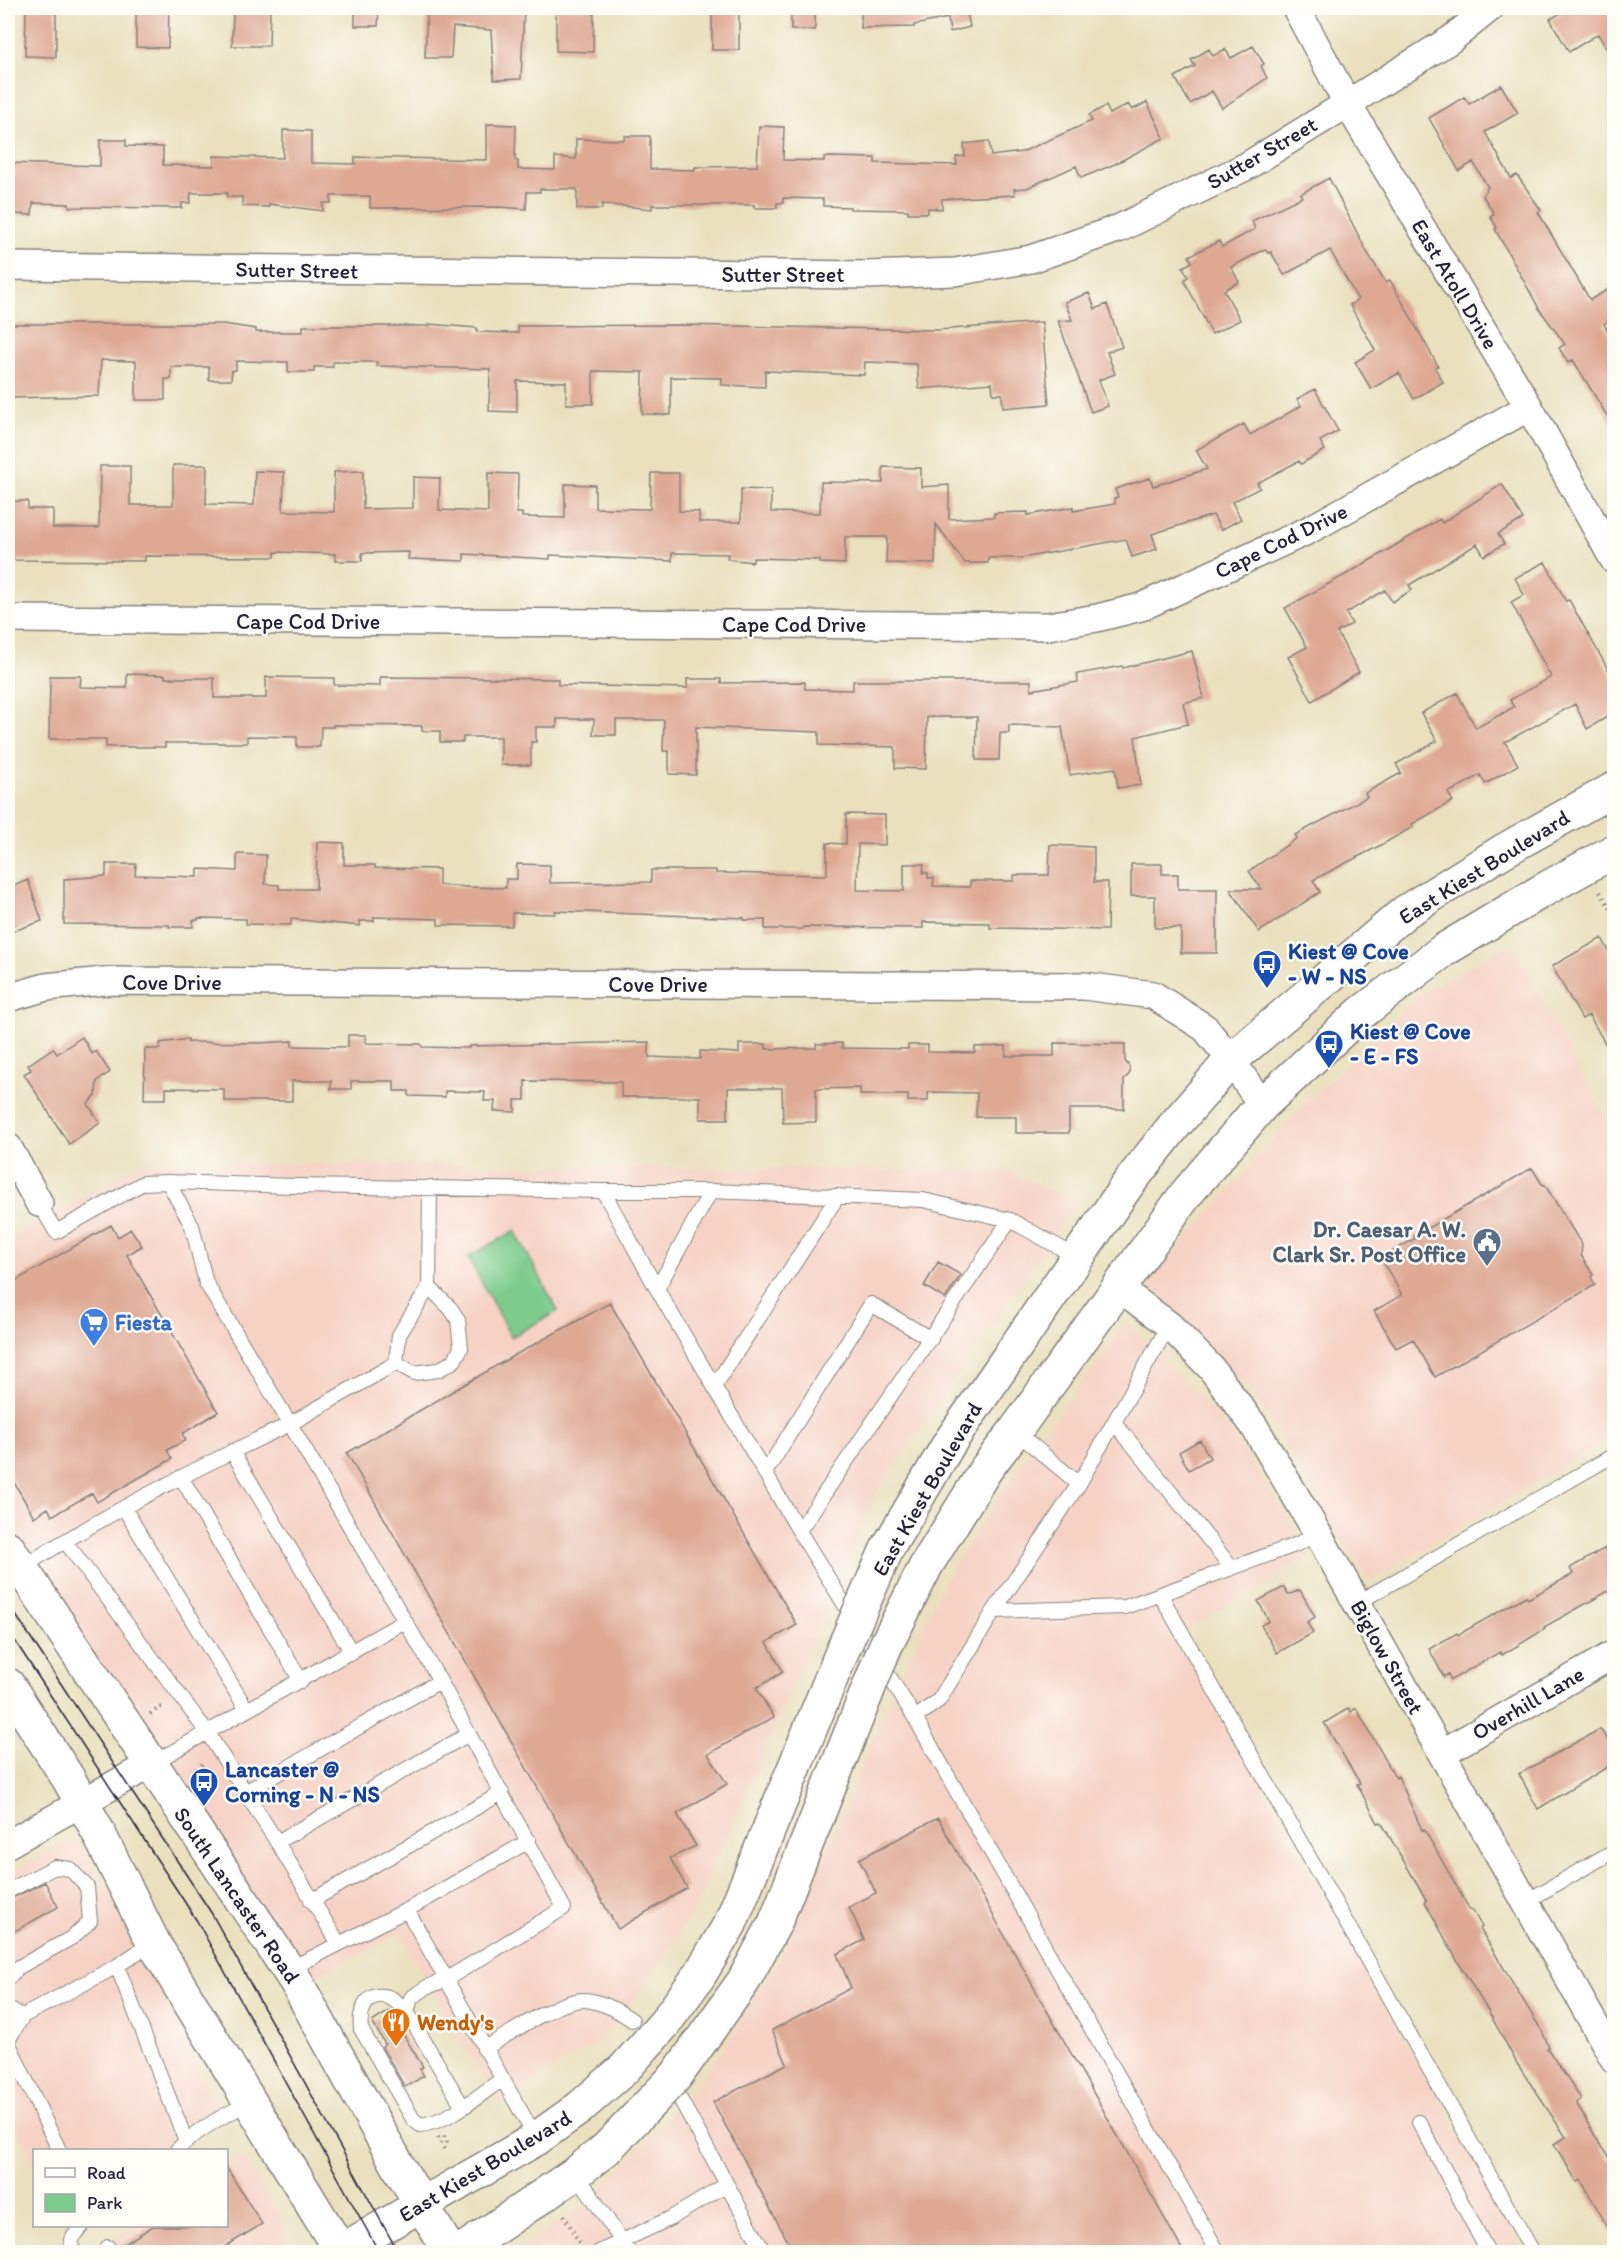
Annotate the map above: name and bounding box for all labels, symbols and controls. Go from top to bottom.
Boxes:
street label: Sutter Street [1202,111,1322,195]
street label: East Atoll Drive [1406,214,1504,354]
street label: Sutter Street [235,255,359,285]
street label: Sutter Street [721,261,845,288]
street label: Cape Cod Drive [1210,497,1352,585]
street label: Cape Cod Drive [236,608,380,635]
street label: Cape Cod Drive [722,611,866,638]
street label: East Kiest Boulevard [1394,803,1575,930]
place label: Kiest @ Cove - W - NS [1288,938,1409,990]
bus stop icon: Kiest @ Cove - W - NS [1251,948,1283,990]
street label: Cove Drive [122,969,222,996]
street label: Cove Drive [608,971,708,998]
place label: Kiest @ Cove - E - FS [1350,1018,1471,1070]
bus stop icon: Kiest @ Cove - E - FS [1313,1028,1345,1070]
place label: Dr. Caesar A. W. Clark Sr. Post Office [1273,1216,1466,1268]
public building icon: Dr. Caesar A. W. Clark Sr. Post Office [1471,1226,1503,1268]
supermarket icon: Fiesta [78,1306,110,1348]
place label: Fiesta [115,1309,172,1336]
street label: East Kiest Boulevard [866,1397,988,1581]
street label: Biglow Street [1344,1595,1430,1719]
street label: Overhill Lane [1467,1660,1589,1746]
place label: Lancaster @ Corning - N - NS [225,1756,380,1808]
bus stop icon: Lancaster @ Corning - N - NS [188,1766,220,1808]
street label: South Lancaster Road [168,1802,306,1988]
restaurant icon: Wendy's [380,2006,412,2048]
place label: Wendy's [417,2009,494,2036]
street label: East Kiest Boulevard [394,2104,576,2228]
legend [33,2149,228,2227]
text: Road [87,2162,126,2184]
text: Park [87,2192,122,2214]

